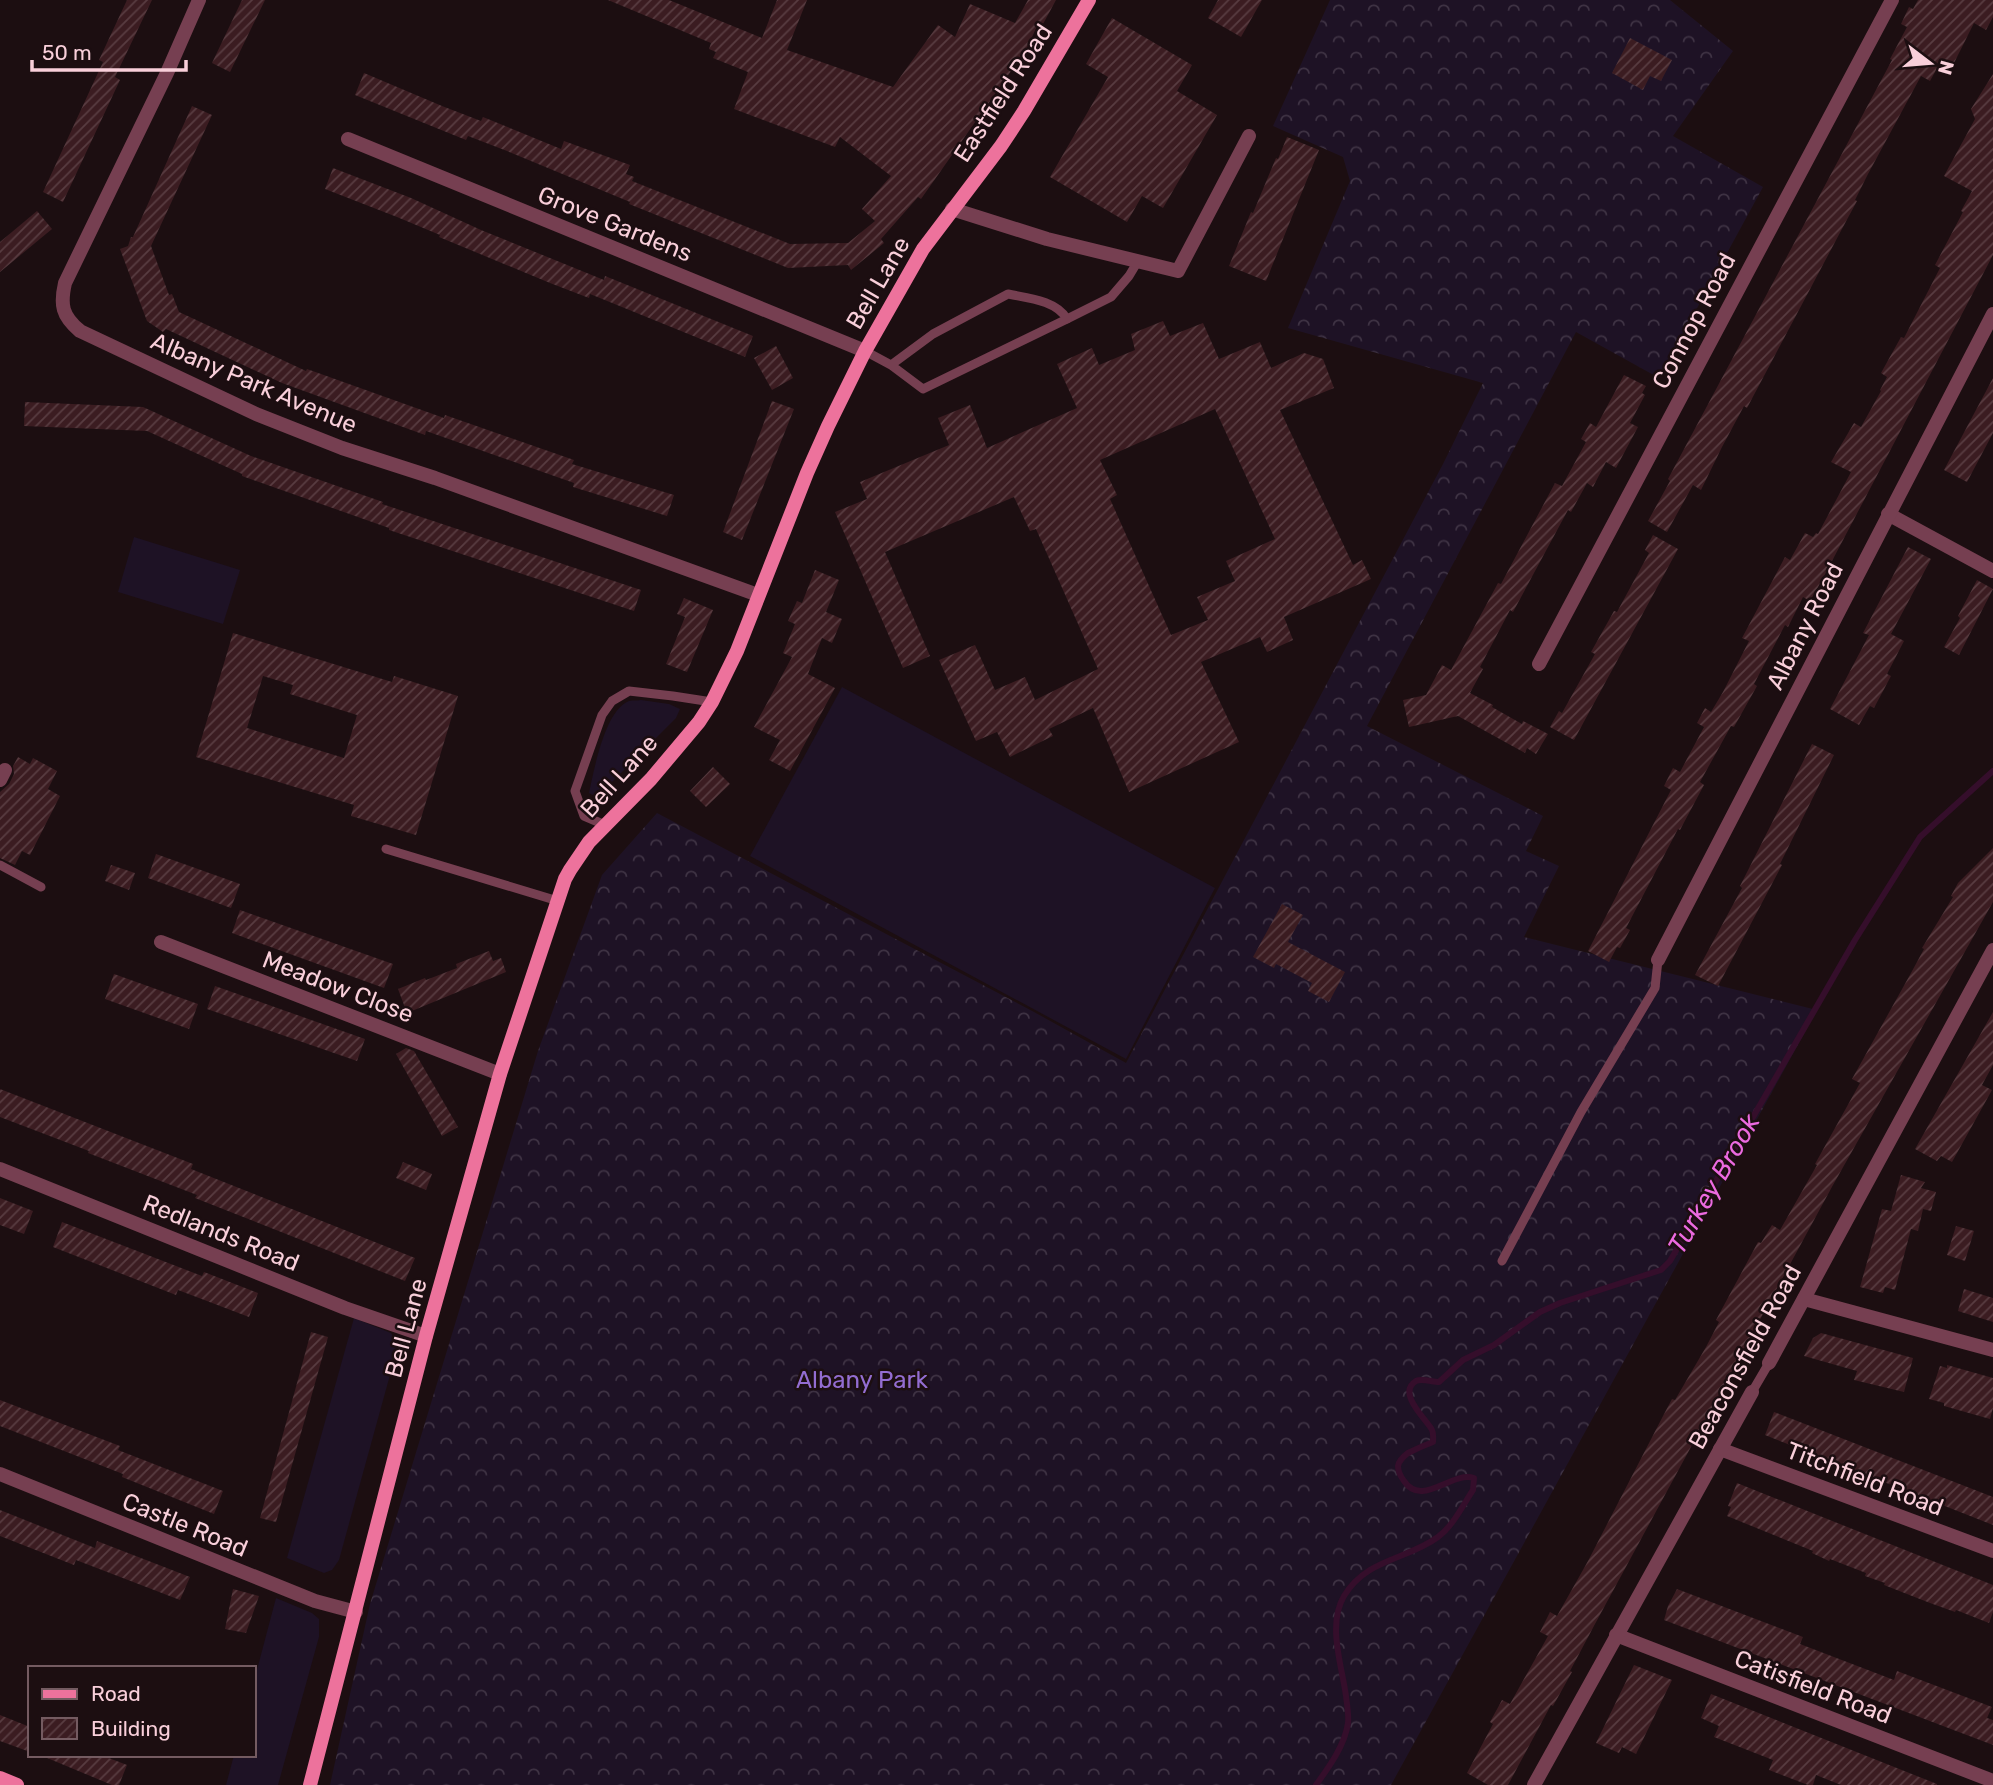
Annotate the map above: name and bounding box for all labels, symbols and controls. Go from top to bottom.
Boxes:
street label: Eastfield Road [948,19,1058,167]
scale bar [32,28,186,72]
north arrow [1895,28,1965,98]
text: 50 m [42,40,92,65]
text: N [1933,58,1959,77]
street label: Grove Gardens [534,180,696,268]
street label: Bell Lane [840,232,916,334]
street label: Connop Road [1647,248,1741,394]
street label: Albany Park Avenue [147,327,361,439]
street label: Albany Road [1761,558,1849,694]
street label: Bell Lane [575,729,663,823]
street label: Meadow Close [259,945,417,1029]
water label: Turkey Brook [1662,1108,1767,1259]
street label: Redlands Road [139,1189,303,1277]
street label: Beaconsfield Road [1683,1260,1807,1454]
street label: Bell Lane [379,1275,433,1381]
park label: Albany Park [796,1366,929,1394]
street label: Titchfield Road [1782,1436,1948,1522]
street label: Castle Road [118,1487,252,1563]
street label: Catisfield Road [1730,1644,1896,1730]
legend [28,1666,256,1757]
text: Road [91,1681,141,1706]
text: Building [91,1716,171,1741]

